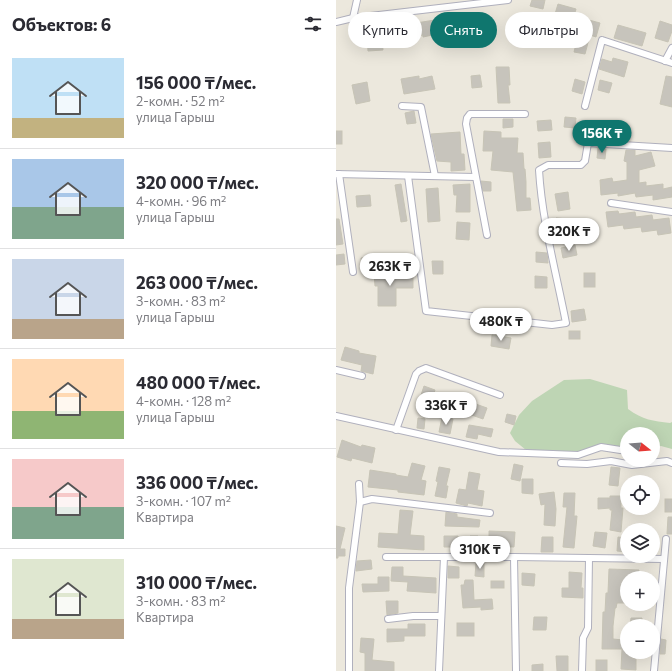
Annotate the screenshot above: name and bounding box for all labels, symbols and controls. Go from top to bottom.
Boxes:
chip: Купить [348,12,422,48]
chip: Снять [430,12,497,48]
chip: Фильтры [505,12,593,48]
icon: filters [302,13,324,35]
text: Объектов: 6 [12,14,111,35]
text: 156 000 ₸/мес. [136,72,256,93]
icon: home [44,74,92,122]
text: 2-комн. · 52 m² [136,93,225,109]
text: улица Гарыш [136,109,215,125]
pin: 156K ₸ [569,120,635,154]
text: 156K ₸ [581,125,623,141]
text: 320 000 ₸/мес. [136,172,259,193]
icon: home [44,175,92,223]
text: 4-комн. · 96 m² [136,193,226,209]
text: улица Гарыш [136,209,215,225]
pin: 320K ₸ [536,218,602,252]
text: 320K ₸ [548,223,591,239]
pin: 263K ₸ [357,253,423,287]
text: 263K ₸ [369,258,411,274]
text: 263 000 ₸/мес. [136,272,258,293]
icon: home [44,275,92,323]
text: 3-комн. · 83 m² [136,293,225,309]
pin: 480K ₸ [468,308,534,342]
text: улица Гарыш [136,309,215,325]
text: 480K ₸ [479,313,523,329]
text: 480 000 ₸/мес. [136,372,260,393]
icon: home [44,375,92,423]
pin: 336K ₸ [413,392,479,426]
text: 4-комн. · 128 m² [136,393,231,409]
text: 336K ₸ [425,397,467,413]
text: улица Гарыш [136,409,215,425]
north arrow [620,427,660,467]
map controls [620,427,660,659]
text: 336 000 ₸/мес. [136,472,258,493]
icon: home [44,475,92,523]
button: locate [620,475,660,515]
text: 3-комн. · 107 m² [136,493,231,509]
text: Квартира [136,509,194,525]
button: layers [620,523,660,563]
pin: 310K ₸ [447,536,513,570]
text: 310K ₸ [459,541,501,557]
button: + [620,571,660,611]
text: 310 000 ₸/мес. [136,572,257,593]
icon: home [44,575,92,623]
text: 3-комн. · 83 m² [136,593,225,609]
text: Квартира [136,609,194,625]
button: − [620,619,660,659]

